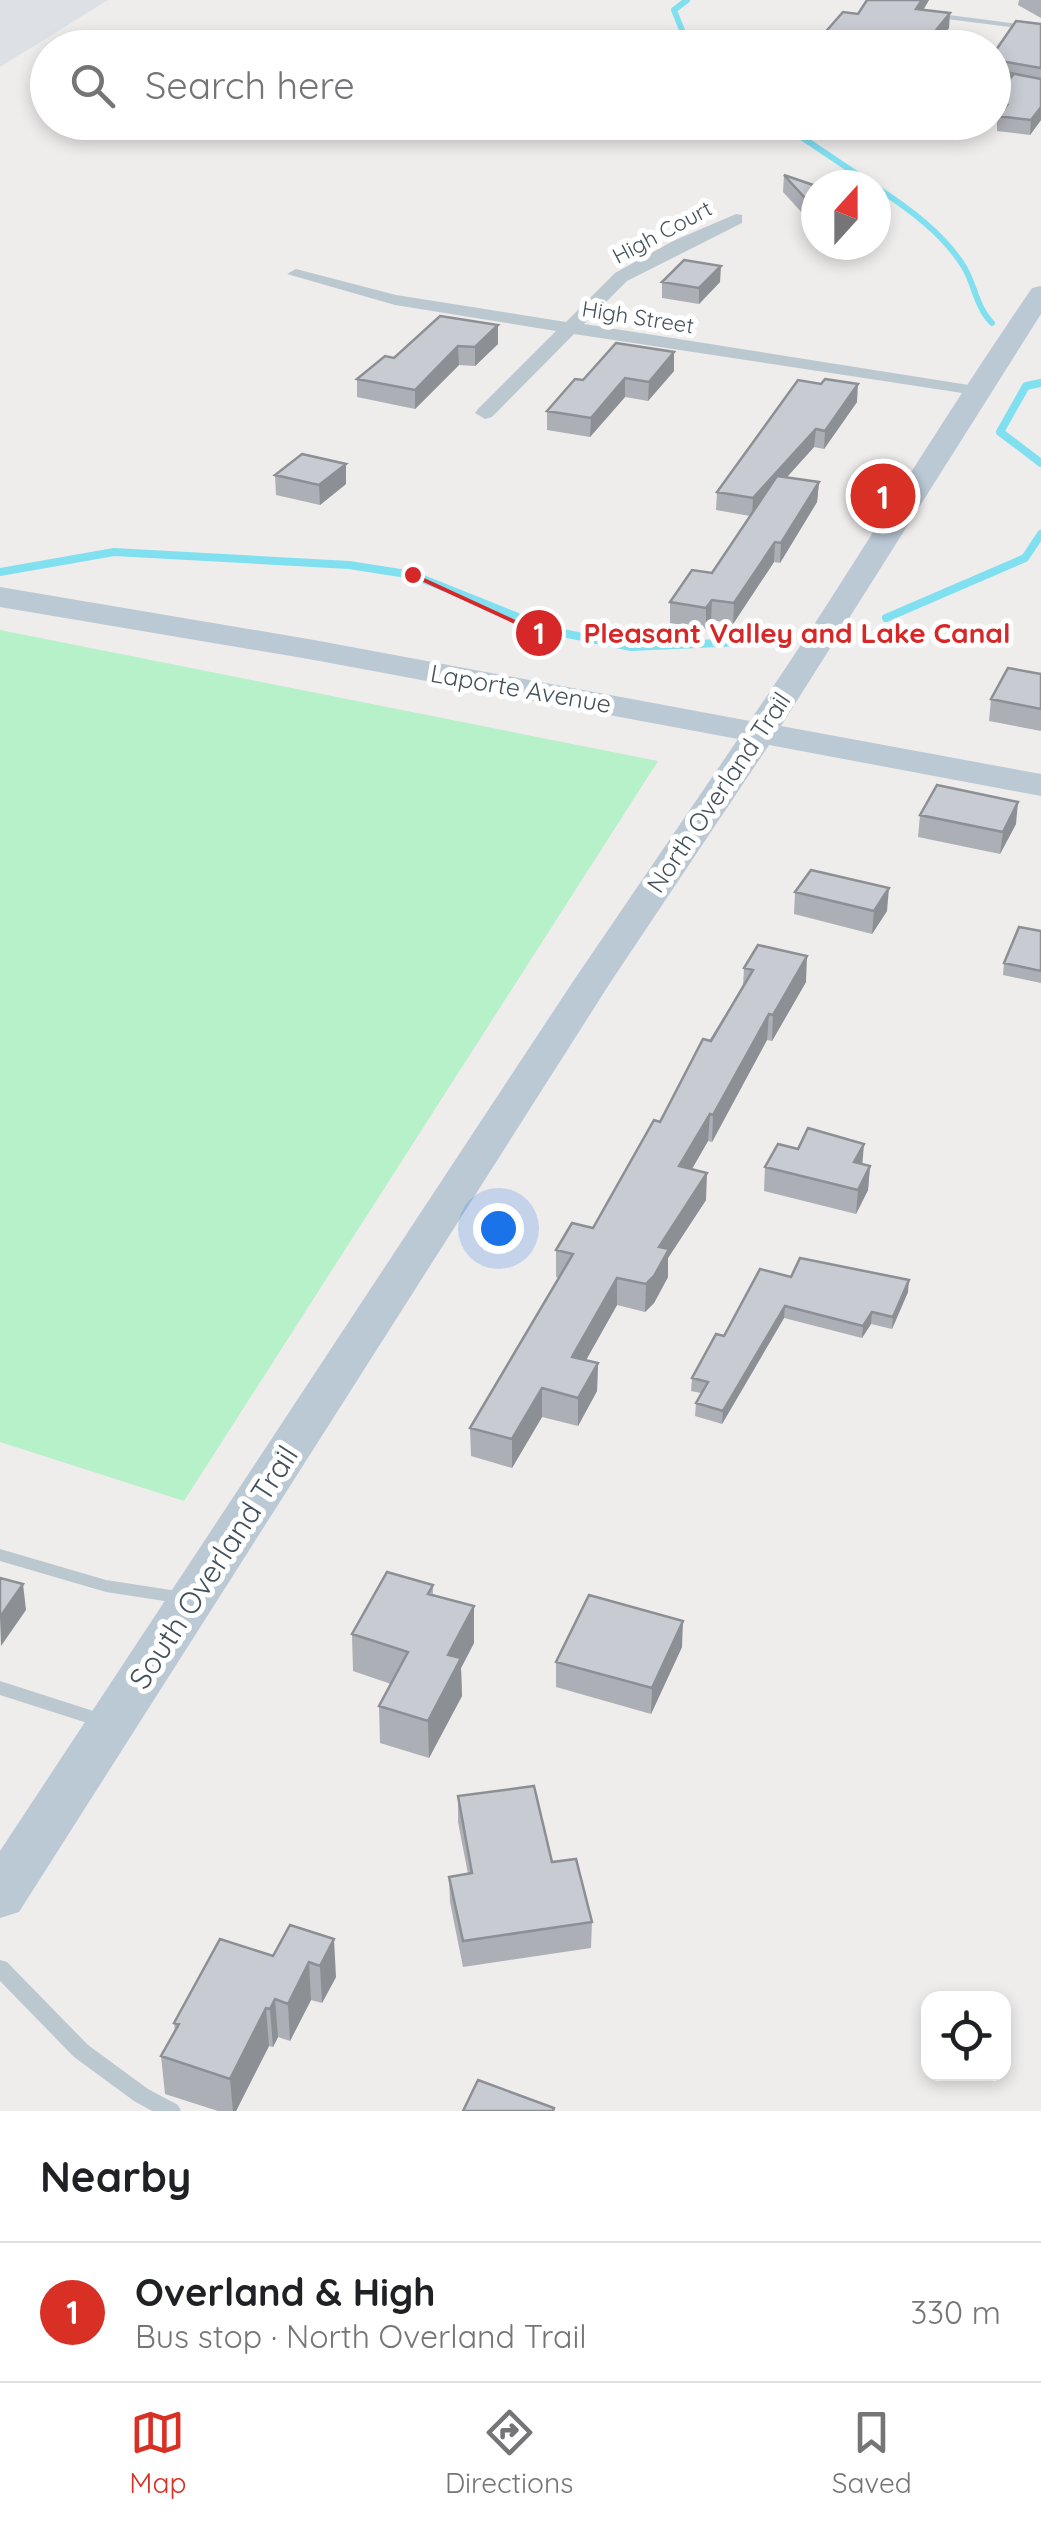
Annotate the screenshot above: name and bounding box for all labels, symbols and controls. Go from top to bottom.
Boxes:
search box [30,30,1011,140]
icon: search [65,58,120,113]
text: Search here [145,61,355,109]
north arrow [801,170,891,260]
street label: High Court [607,194,717,270]
street label: High Street [580,294,696,340]
pin: 1 [850,458,916,534]
callout: Pleasant Valley and Lake Canal [514,604,1031,662]
text: 1 [533,614,545,652]
text: Pleasant Valley and Lake Canal [583,615,1011,650]
street label: Laporte Avenue [428,657,614,719]
street label: North Overland Trail [639,686,797,898]
your location [473,1203,524,1254]
street label: South Overland Trail [120,1438,306,1696]
map controls [921,1991,1011,2081]
button: locate [921,1991,1011,2081]
text: Nearby [40,2150,191,2203]
text: Overland & High [135,2268,436,2316]
text: 1 [66,2292,79,2332]
text: 330 m [911,2292,1001,2332]
text: Bus stop · North Overland Trail [135,2316,587,2356]
tab: Map [129,2405,186,2500]
tab: Directions [445,2405,573,2500]
tab: Saved [832,2405,912,2500]

